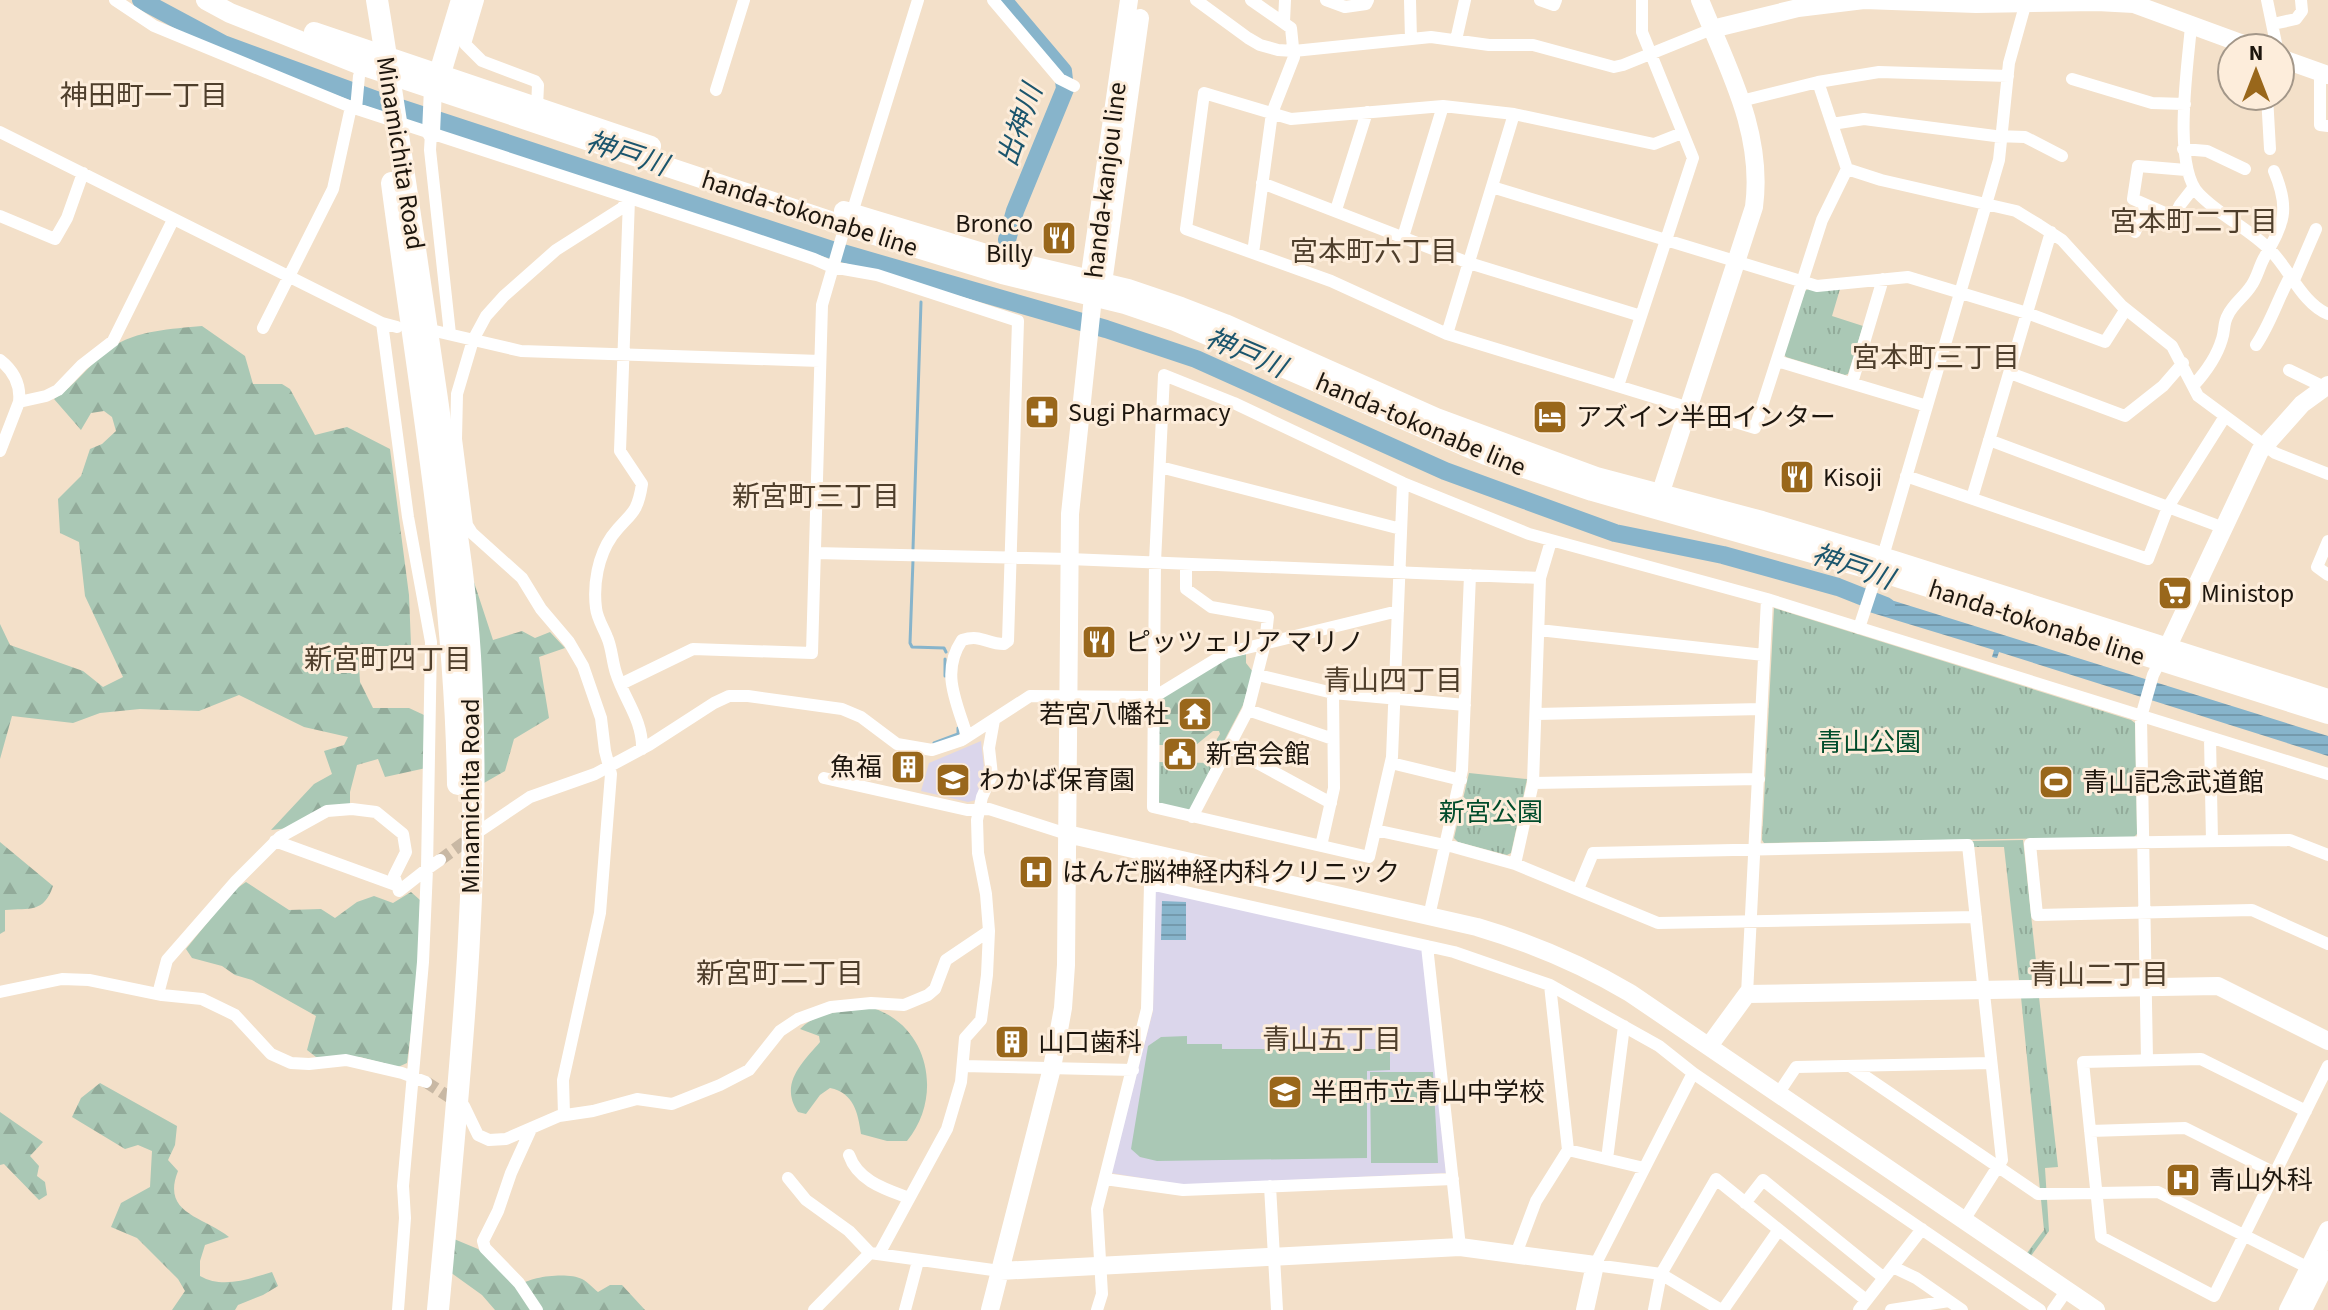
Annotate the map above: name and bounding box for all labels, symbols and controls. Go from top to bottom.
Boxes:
north arrow [2216,32,2296,112]
text: N [2249,37,2263,69]
street label: Minamichita Road [367,54,434,252]
district label: 神田町一丁目 [60,76,228,116]
water label: 出神川 [987,76,1054,172]
street label: handa-kanjou line [1075,80,1136,280]
water label: 神戸川 [581,122,676,187]
street label: handa-tokonabe line [697,161,923,266]
district label: 宮本町二丁目 [2110,202,2278,242]
place label: Bronco Billy [955,205,1033,272]
restaurant icon: Bronco Billy [1040,219,1078,257]
district label: 宮本町六丁目 [1290,232,1458,272]
water label: 神戸川 [1199,318,1295,389]
district label: 宮本町三丁目 [1852,338,2020,378]
street label: handa-tokonabe line [1310,363,1532,486]
pharmacy icon: Sugi Pharmacy [1023,393,1061,431]
place label: Sugi Pharmacy [1068,394,1231,431]
hotel icon: アズイン半田インター [1531,398,1569,436]
place label: アズイン半田インター [1576,399,1836,436]
restaurant icon: Kisoji [1778,458,1816,496]
place label: Kisoji [1823,459,1882,496]
district label: 新宮町三丁目 [732,477,900,517]
water label: 神戸川 [1806,534,1902,601]
street label: handa-tokonabe line [1924,570,2150,675]
supermarket icon: Ministop [2156,574,2194,612]
place label: Ministop [2201,575,2294,612]
restaurant icon: ピッツェリア マリノ [1080,623,1118,661]
place label: ピッツェリア マリノ [1125,624,1364,661]
district label: 新宮町四丁目 [304,640,472,680]
district label: 青山四丁目 [1323,661,1463,701]
temple icon: 若宮八幡社 [1176,695,1214,733]
place label: 若宮八幡社 [1039,696,1169,733]
street label: Minamichita Road [452,698,489,894]
park label: 青山公園 [1817,724,1921,761]
public building icon: 新宮会館 [1161,735,1199,773]
place label: 新宮会館 [1206,736,1310,773]
building icon: 魚福 [889,748,927,786]
place label: 魚福 [830,749,882,786]
school or university icon: わかば保育園 [934,761,972,799]
place label: わかば保育園 [979,762,1135,799]
sports icon: 青山記念武道館 [2037,763,2075,801]
place label: 青山記念武道館 [2082,764,2264,801]
park label: 新宮公園 [1439,794,1543,831]
hospital icon: はんだ脳神経内科クリニック [1017,853,1055,891]
place label: はんだ脳神経内科クリニック [1062,854,1400,891]
district label: 新宮町二丁目 [696,954,864,994]
district label: 青山二丁目 [2029,955,2169,995]
district label: 青山五丁目 [1262,1020,1402,1060]
building icon: 山口歯科 [993,1023,1031,1061]
place label: 山口歯科 [1038,1024,1142,1061]
school or university icon: 半田市立青山中学校 [1266,1073,1304,1111]
place label: 半田市立青山中学校 [1311,1074,1545,1111]
hospital icon: 青山外科 [2164,1161,2202,1199]
place label: 青山外科 [2209,1162,2313,1199]

